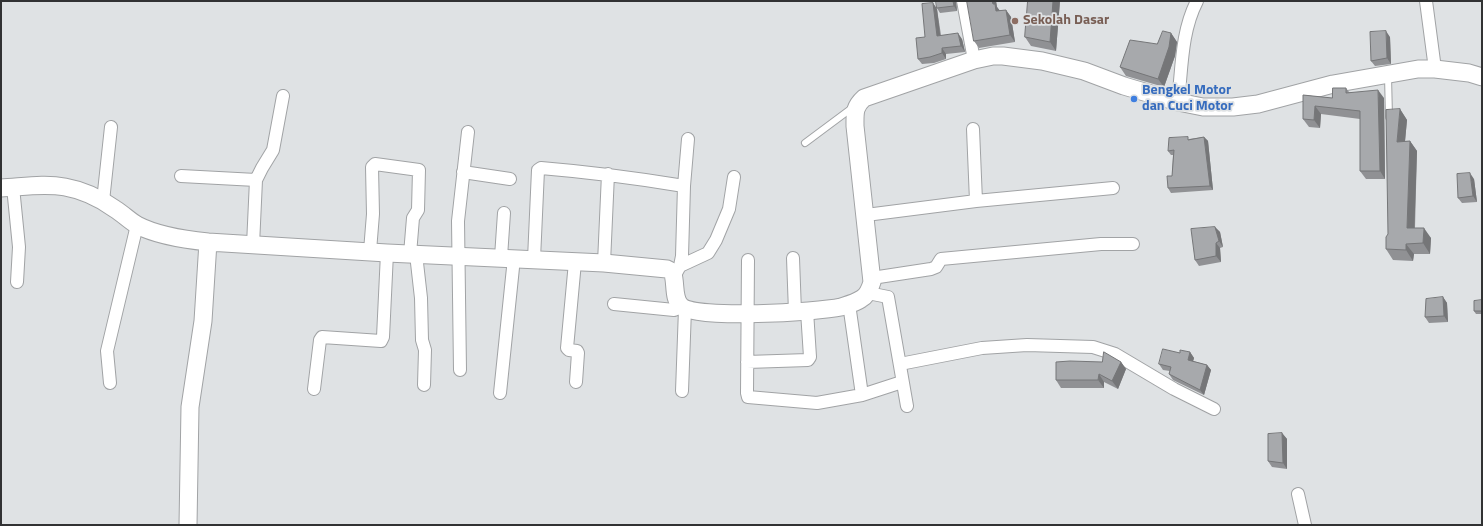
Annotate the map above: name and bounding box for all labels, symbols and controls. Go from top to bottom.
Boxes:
place label: Sekolah Dasar [1023,13,1109,29]
marker: Sekolah Dasar [1010,16,1020,26]
place label: Bengkel Motor dan Cuci Motor [1142,83,1233,116]
marker: Bengkel Motor dan Cuci Motor [1129,94,1139,104]

